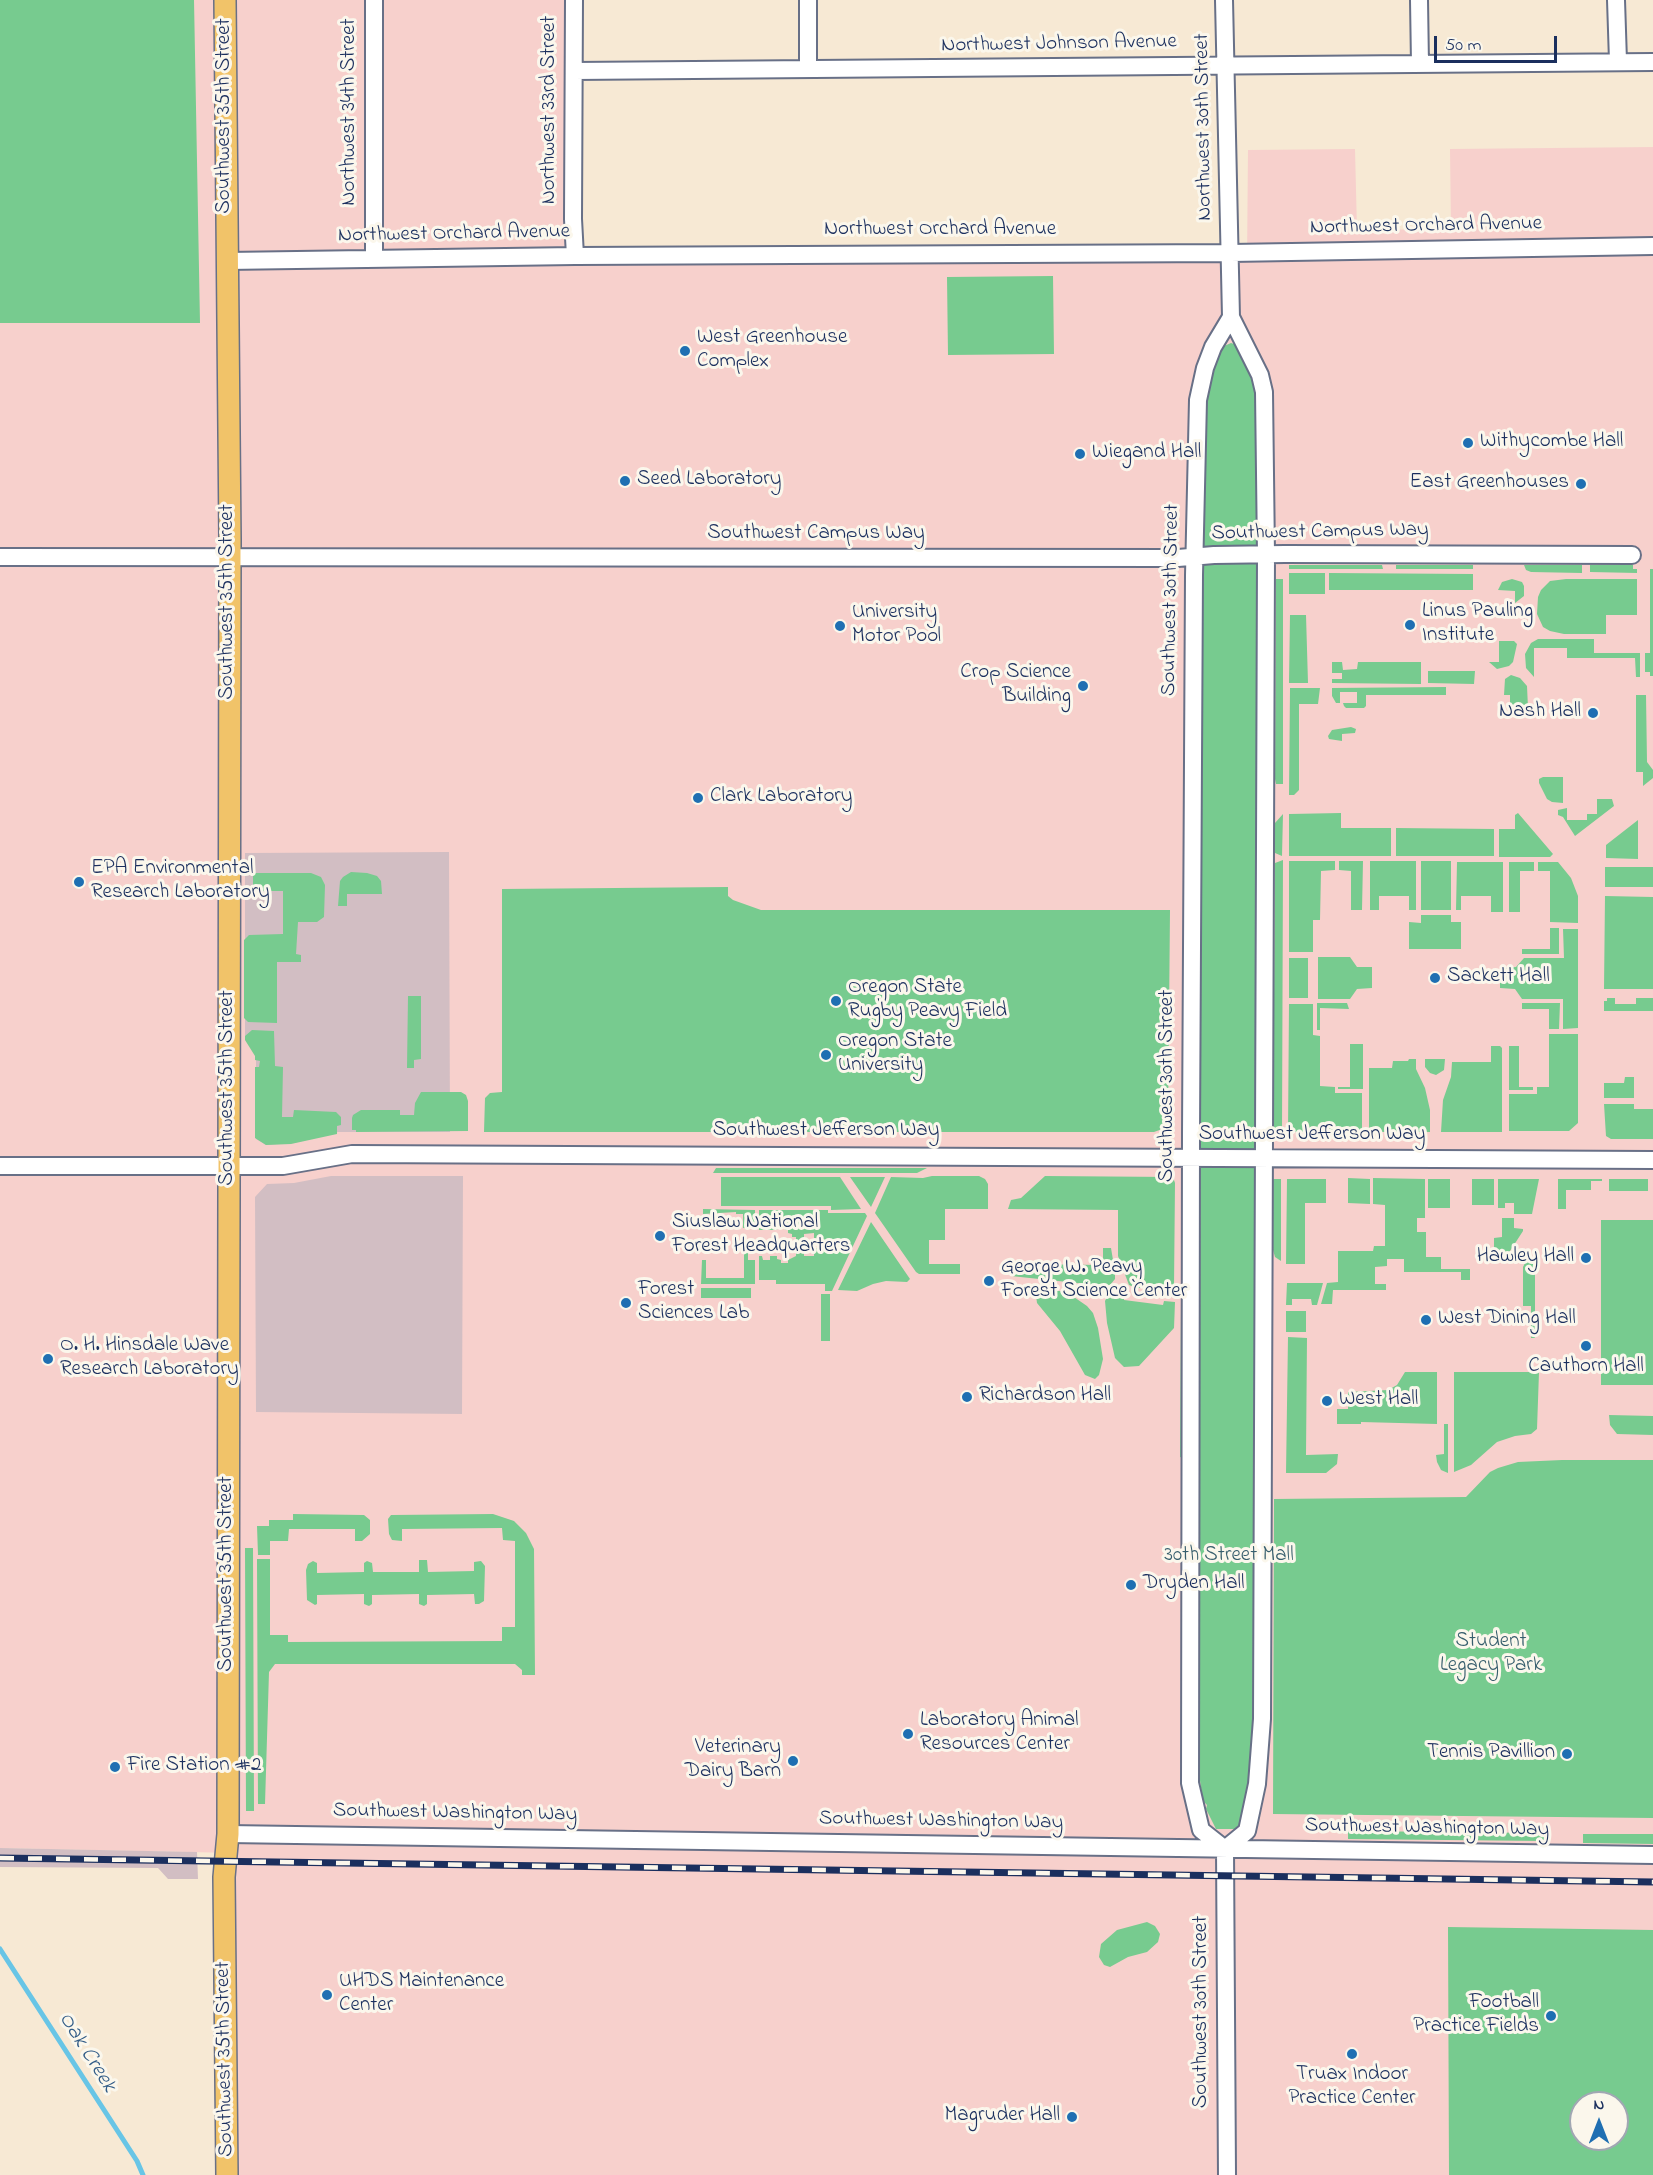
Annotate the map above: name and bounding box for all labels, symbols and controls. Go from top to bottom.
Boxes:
street label: Northwest 33rd Street [538,16,564,204]
street label: Southwest 35th Street [213,18,239,214]
street label: Northwest 34th Street [338,18,364,206]
scale bar [1437,24,1560,62]
street label: Northwest Johnson Avenue [941,30,1177,60]
street label: Northwest 30th Street [1191,33,1219,221]
text: 50 m [1445,33,1482,59]
street label: Northwest Orchard Avenue [1310,212,1542,242]
street label: Northwest Orchard Avenue [824,218,1056,244]
street label: Northwest Orchard Avenue [338,220,570,250]
place label: West Greenhouse Complex [697,326,847,376]
marker: West Greenhouse Complex [678,344,692,358]
place label: Withycombe Hall [1480,430,1623,456]
marker: Withycombe Hall [1461,436,1475,450]
place label: Wiegand Hall [1092,441,1201,467]
marker: Wiegand Hall [1073,447,1087,461]
place label: Seed Laboratory [637,468,781,494]
place label: East Greenhouses [1409,471,1569,497]
marker: Seed Laboratory [618,474,632,488]
marker: East Greenhouses [1574,477,1588,491]
street label: Southwest 35th Street [216,504,242,700]
street label: Southwest 30th Street [1158,504,1186,696]
street label: Southwest Campus Way [1211,519,1429,547]
street label: Southwest Campus Way [707,522,925,548]
place label: Linus Pauling Institute [1422,600,1533,650]
place label: University Motor Pool [852,601,941,651]
marker: Linus Pauling Institute [1403,618,1417,632]
marker: University Motor Pool [833,619,847,633]
place label: Crop Science Building [960,661,1071,711]
marker: Crop Science Building [1076,679,1090,693]
place label: Nash Hall [1499,700,1581,726]
marker: Nash Hall [1586,706,1600,720]
place label: Clark Laboratory [710,785,852,811]
marker: Clark Laboratory [691,791,705,805]
place label: EPA Environmental Research Laboratory [91,857,270,907]
marker: EPA Environmental Research Laboratory [72,875,86,889]
place label: Sackett Hall [1447,965,1550,991]
marker: Sackett Hall [1428,971,1442,985]
place label: Oregon State Rugby Peavy Field [848,976,1007,1026]
street label: Southwest 35th Street [216,990,242,1186]
street label: Southwest 30th Street [1156,990,1182,1182]
marker: Oregon State Rugby Peavy Field [829,994,843,1008]
place label: Oregon State University [838,1030,952,1080]
marker: Oregon State University [819,1048,833,1062]
street label: Southwest Jefferson Way [713,1119,939,1145]
street label: Southwest Jefferson Way [1199,1123,1425,1149]
place label: Siuslaw National Forest Headquarters [672,1211,850,1261]
marker: Siuslaw National Forest Headquarters [653,1229,667,1243]
place label: Hawley Hall [1477,1245,1574,1271]
marker: Hawley Hall [1579,1251,1593,1265]
place label: George W. Peavy Forest Science Center [1001,1256,1187,1306]
marker: George W. Peavy Forest Science Center [982,1274,996,1288]
place label: Forest Sciences Lab [638,1278,749,1328]
marker: Forest Sciences Lab [619,1296,633,1310]
place label: West Dining Hall [1438,1307,1576,1333]
marker: West Dining Hall [1419,1313,1433,1327]
place label: O. H. Hinsdale Wave Research Laboratory [60,1334,239,1384]
marker: Cauthorn Hall [1579,1339,1593,1353]
marker: O. H. Hinsdale Wave Research Laboratory [41,1352,55,1366]
place label: Cauthorn Hall [1528,1355,1644,1381]
place label: Richardson Hall [979,1384,1111,1410]
place label: West Hall [1339,1388,1418,1414]
marker: Richardson Hall [960,1390,974,1404]
marker: West Hall [1320,1394,1334,1408]
street label: Southwest 35th Street [215,1476,241,1672]
park label: 30th Street Mall [1164,1544,1294,1570]
place label: Dryden Hall [1143,1572,1245,1598]
marker: Dryden Hall [1124,1578,1138,1592]
park label: Student Legacy Park [1440,1630,1542,1680]
place label: Laboratory Animal Resources Center [920,1709,1079,1759]
marker: Laboratory Animal Resources Center [901,1727,915,1741]
place label: Veterinary Dairy Barn [685,1736,781,1786]
place label: Tennis Pavillion [1427,1741,1555,1767]
marker: Tennis Pavillion [1560,1747,1574,1761]
place label: Fire Station #2 [127,1754,261,1780]
marker: Veterinary Dairy Barn [786,1754,800,1768]
marker: Fire Station #2 [108,1760,122,1774]
street label: Southwest Washington Way [333,1799,577,1829]
street label: Southwest Washington Way [819,1807,1063,1837]
street label: Southwest Washington Way [1305,1814,1549,1844]
street label: Southwest 30th Street [1190,1916,1216,2108]
street label: Southwest 35th Street [212,1961,240,2157]
place label: UHDS Maintenance Center [339,1970,504,2020]
marker: UHDS Maintenance Center [320,1988,334,2002]
place label: Football Practice Fields [1413,1991,1539,2041]
water label: Oak Creek [51,2008,121,2098]
marker: Football Practice Fields [1544,2009,1558,2023]
marker: Truax Indoor Practice Center [1345,2047,1359,2061]
place label: Truax Indoor Practice Center [1288,2063,1416,2113]
north arrow [1569,2091,1629,2151]
text: N [1594,2093,1604,2117]
place label: Magruder Hall [944,2104,1060,2130]
marker: Magruder Hall [1065,2110,1079,2124]

